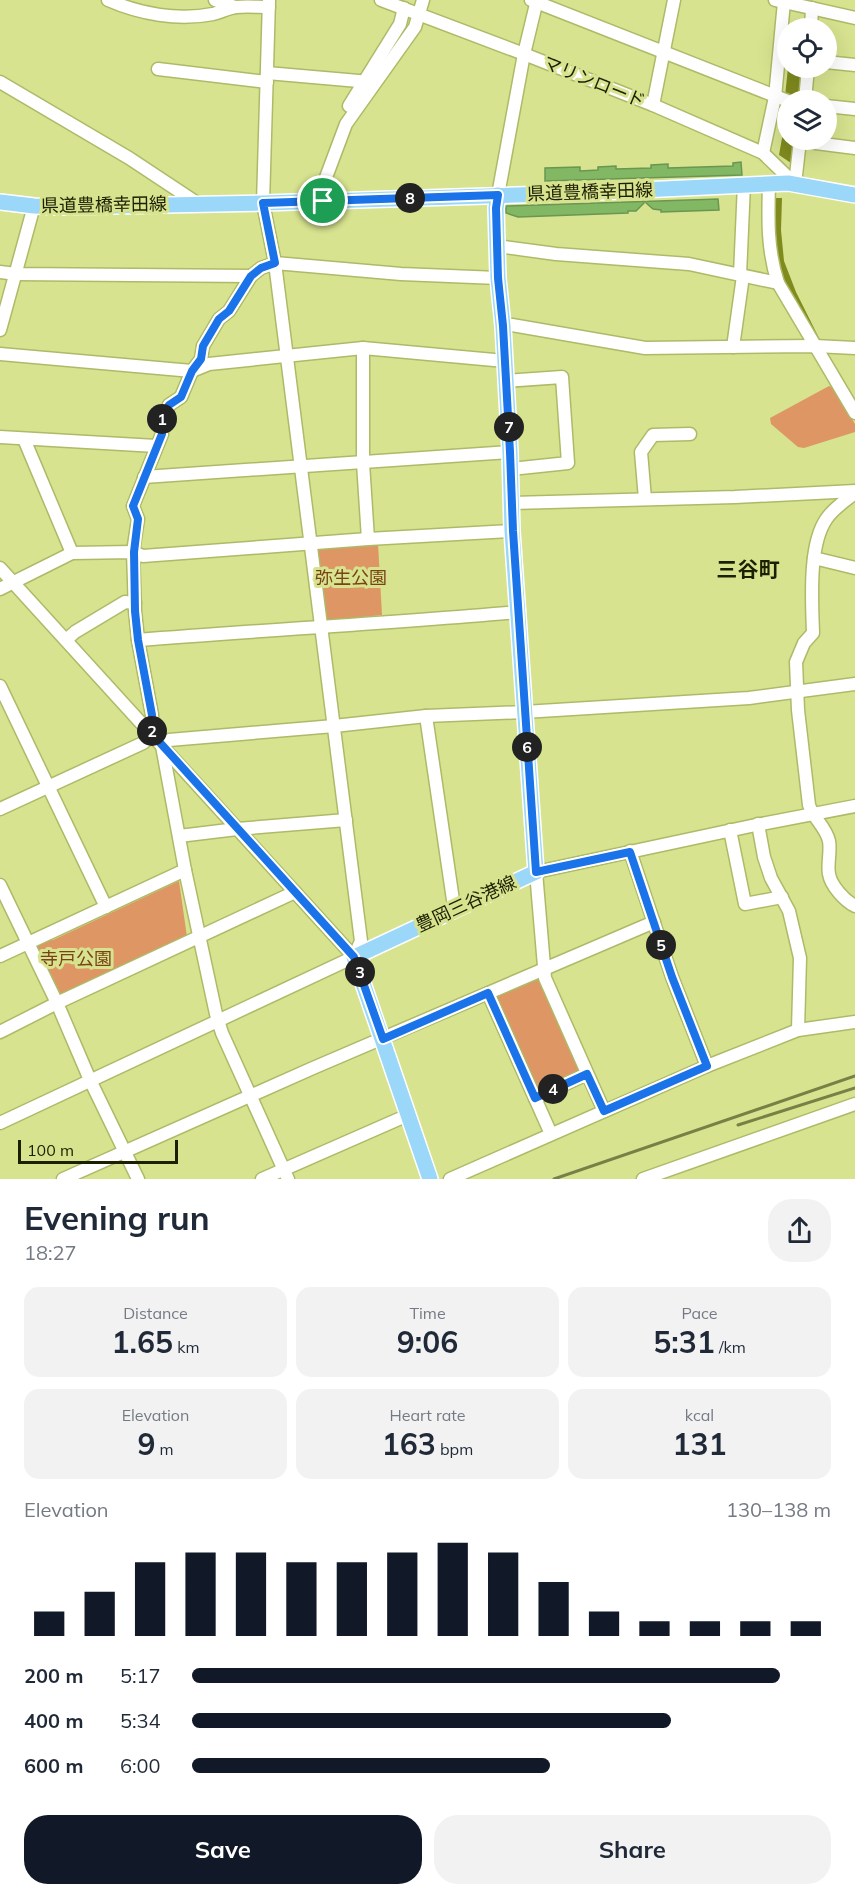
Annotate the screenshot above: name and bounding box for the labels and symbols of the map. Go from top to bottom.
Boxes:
street label: マリンロード [540,51,649,112]
pin [297,175,348,226]
street label: 県道豊橋幸田線 [527,178,653,205]
pin: 8 [395,183,425,213]
street label: 県道豊橋幸田線 [41,192,167,217]
pin: 1 [147,404,177,434]
pin: 7 [494,412,524,442]
district label: 三谷町 [717,556,780,582]
park label: 弥生公園 [315,566,387,589]
pin: 2 [137,716,167,746]
pin: 6 [512,732,542,762]
street label: 豊岡三谷港線 [412,870,520,937]
pin: 5 [646,930,676,960]
park label: 寺戸公園 [40,947,112,970]
pin: 3 [345,957,375,987]
pin: 4 [538,1074,568,1104]
scale bar [18,1137,178,1164]

